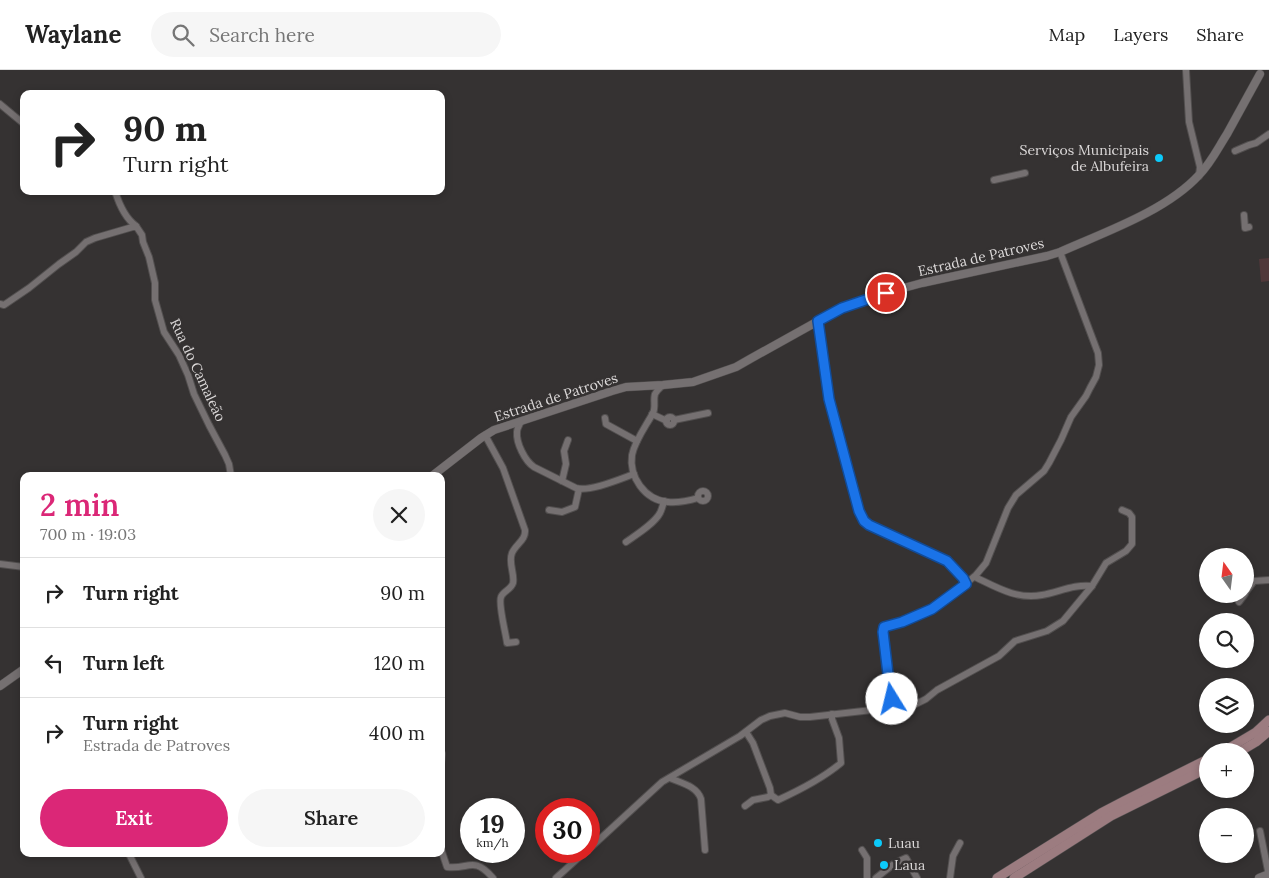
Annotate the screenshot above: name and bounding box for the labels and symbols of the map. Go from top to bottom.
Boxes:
place label: Serviços Municipais de Albufeira [1020,141,1149,175]
marker: Serviços Municipais de Albufeira [1153,152,1165,164]
street label: Estrada de Patroves [916,234,1046,280]
pin [865,272,907,314]
street label: Rua do Camaleão [166,316,230,424]
street label: Estrada de Patroves [492,369,620,425]
north arrow [1199,548,1254,602]
position arrow [865,672,917,724]
speed limit sign: 30 [535,798,600,863]
place label: Luau [888,834,920,852]
marker: Luau [872,837,884,849]
place label: Laua [894,856,925,874]
marker: Laua [878,859,890,871]

